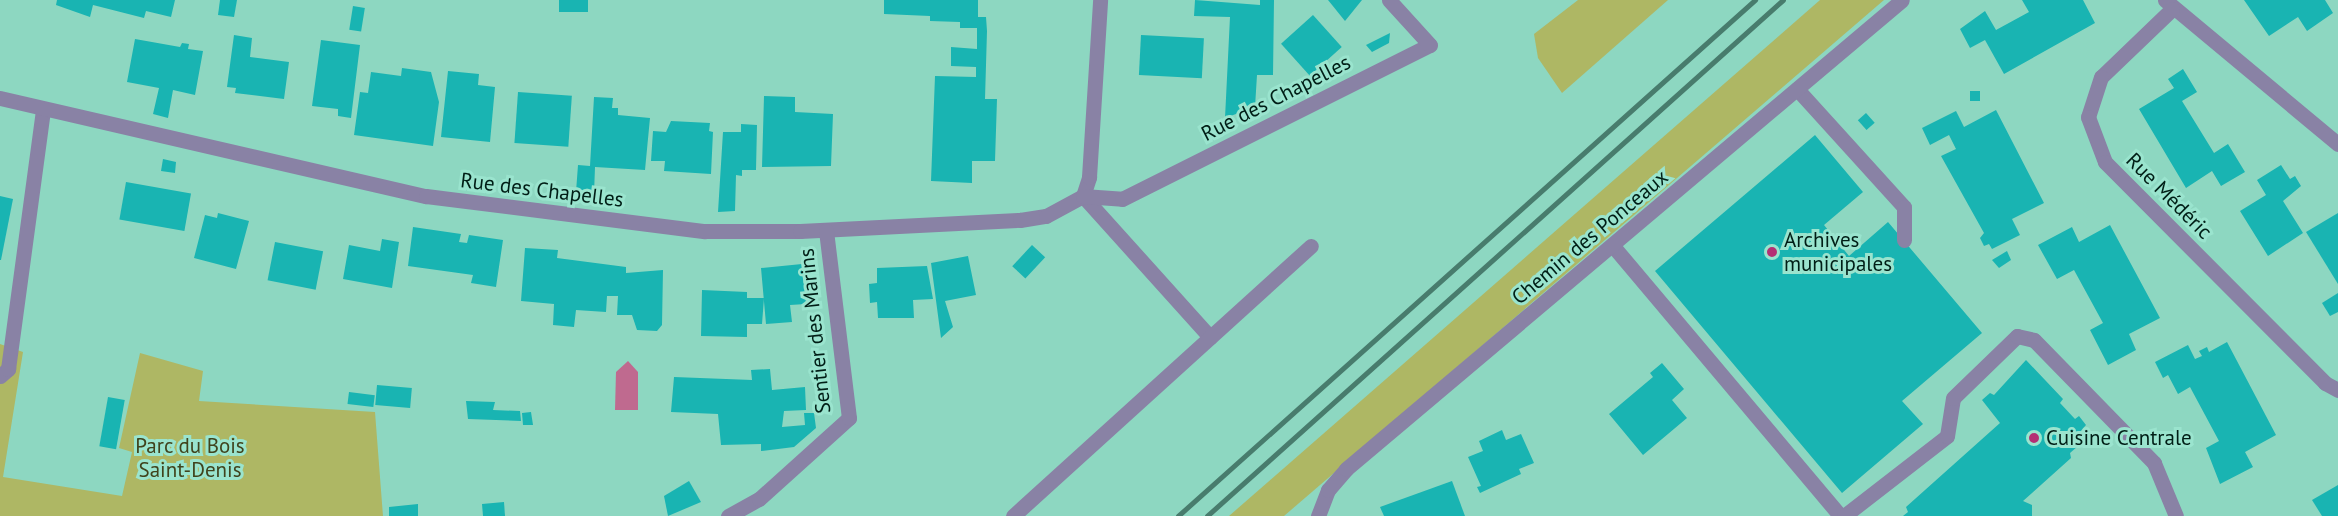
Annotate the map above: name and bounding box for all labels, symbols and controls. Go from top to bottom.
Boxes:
street label: Rue des Chapelles [1197,50,1355,146]
street label: Rue Médéric [2121,148,2217,244]
street label: Chemin des Ponceaux [1507,164,1673,310]
street label: Rue des Chapelles [459,168,625,212]
place label: Archives municipales [1784,227,1892,277]
marker: Archives municipales [1765,245,1779,259]
street label: Sentier des Marins [794,247,836,415]
place label: Cuisine Centrale [2046,425,2192,451]
marker: Cuisine Centrale [2027,431,2041,445]
park label: Parc du Bois Saint-Denis [135,433,245,483]

